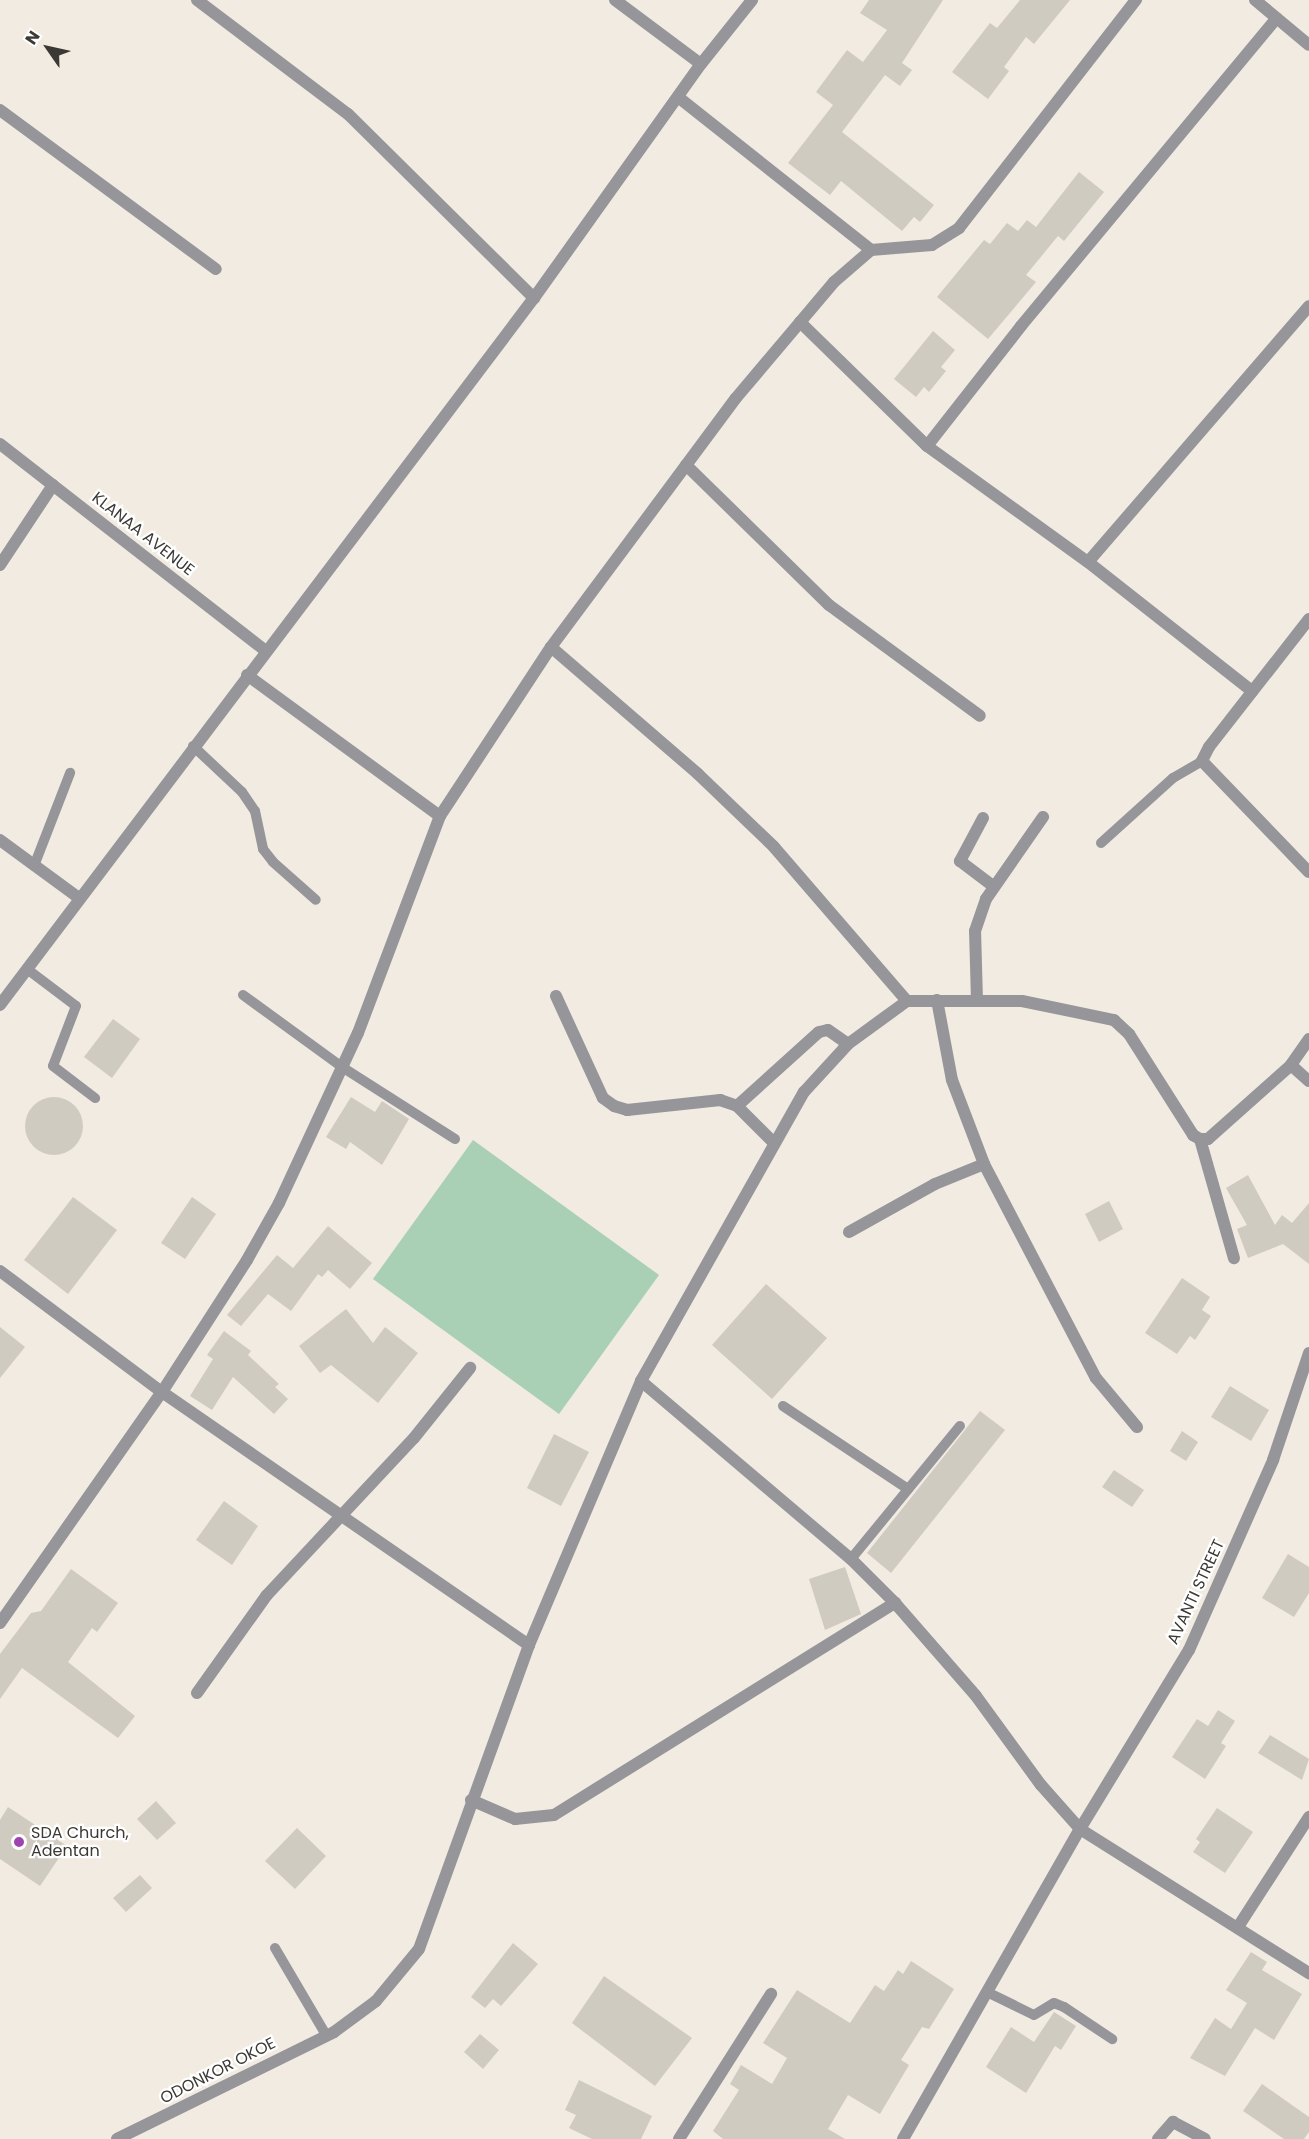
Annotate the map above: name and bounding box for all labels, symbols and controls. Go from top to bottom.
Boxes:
north arrow [18,18,78,78]
text: N [20,26,46,49]
street label: KLANAA AVENUE [88,488,198,580]
street label: AVANTI STREET [1163,1537,1229,1647]
place label: SDA Church, Adentan [31,1823,129,1861]
marker: SDA Church, Adentan [12,1835,26,1849]
street label: ODONKOR OKOE [157,2034,279,2108]

